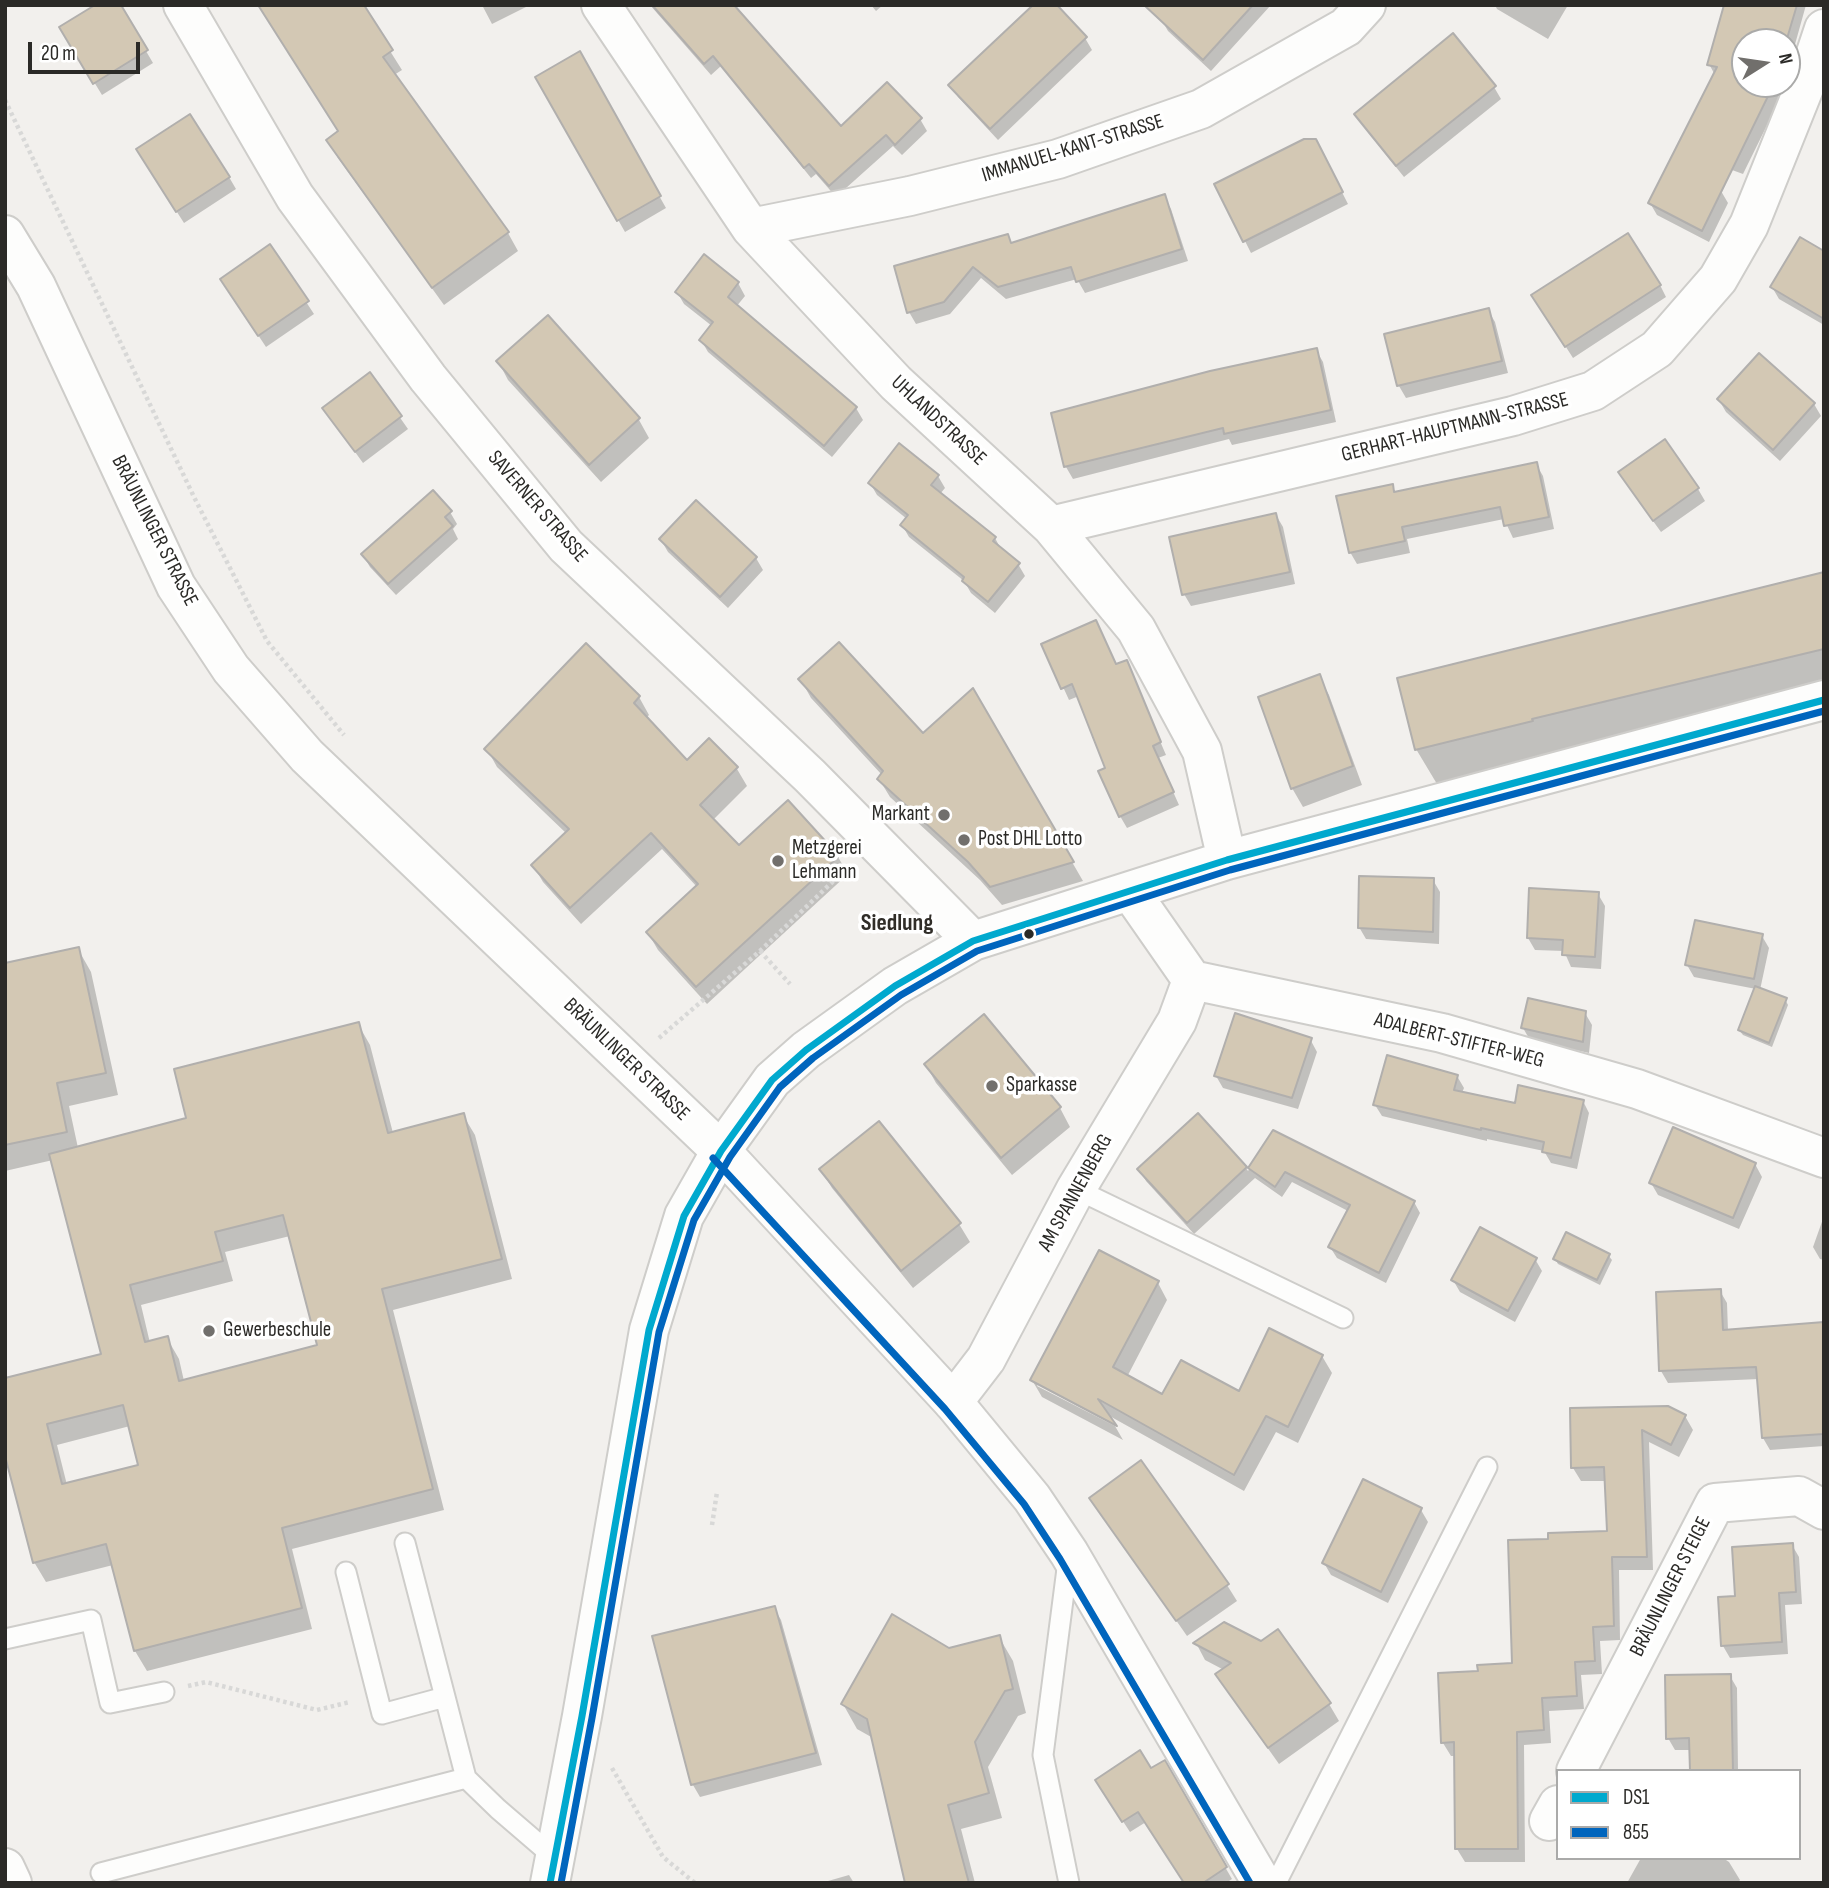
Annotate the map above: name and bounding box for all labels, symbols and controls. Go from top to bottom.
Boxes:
scale bar [32,28,144,72]
north arrow [1731,28,1801,98]
text: 20 m [41,41,76,66]
text: N [1773,52,1797,66]
street label: IMMANUEL-KANT-STRASSE [979,109,1167,189]
street label: UHLANDSTRASSE [885,370,991,472]
street label: GERHART-HAUPTMANN-STRASSE [1339,388,1571,468]
street label: SAVERNER STRASSE [482,446,592,568]
street label: BRÄUNLINGER STRASSE [105,451,203,611]
place label: Markant [872,802,930,828]
marker: Markant [936,807,952,823]
place label: Post DHL Lotto [978,827,1083,853]
marker: Post DHL Lotto [956,832,972,848]
place label: Metzgerei Lehmann [792,836,862,886]
marker: Metzgerei Lehmann [770,853,786,869]
district label: Siedlung [861,910,933,938]
unlabelled marker [1022,927,1036,941]
street label: BRÄUNLINGER STRASSE [558,993,694,1127]
street label: ADALBERT-STIFTER-WEG [1371,1008,1547,1074]
place label: Sparkasse [1006,1073,1077,1099]
marker: Sparkasse [984,1078,1000,1094]
street label: AM SPANNENBERG [1033,1130,1119,1256]
place label: Gewerbeschule [223,1318,331,1344]
marker: Gewerbeschule [201,1323,217,1339]
street label: BRÄUNLINGER STEIGE [1625,1513,1717,1661]
legend [1556,1769,1801,1860]
text: DS1 [1623,1785,1649,1810]
text: 855 [1623,1820,1649,1845]

